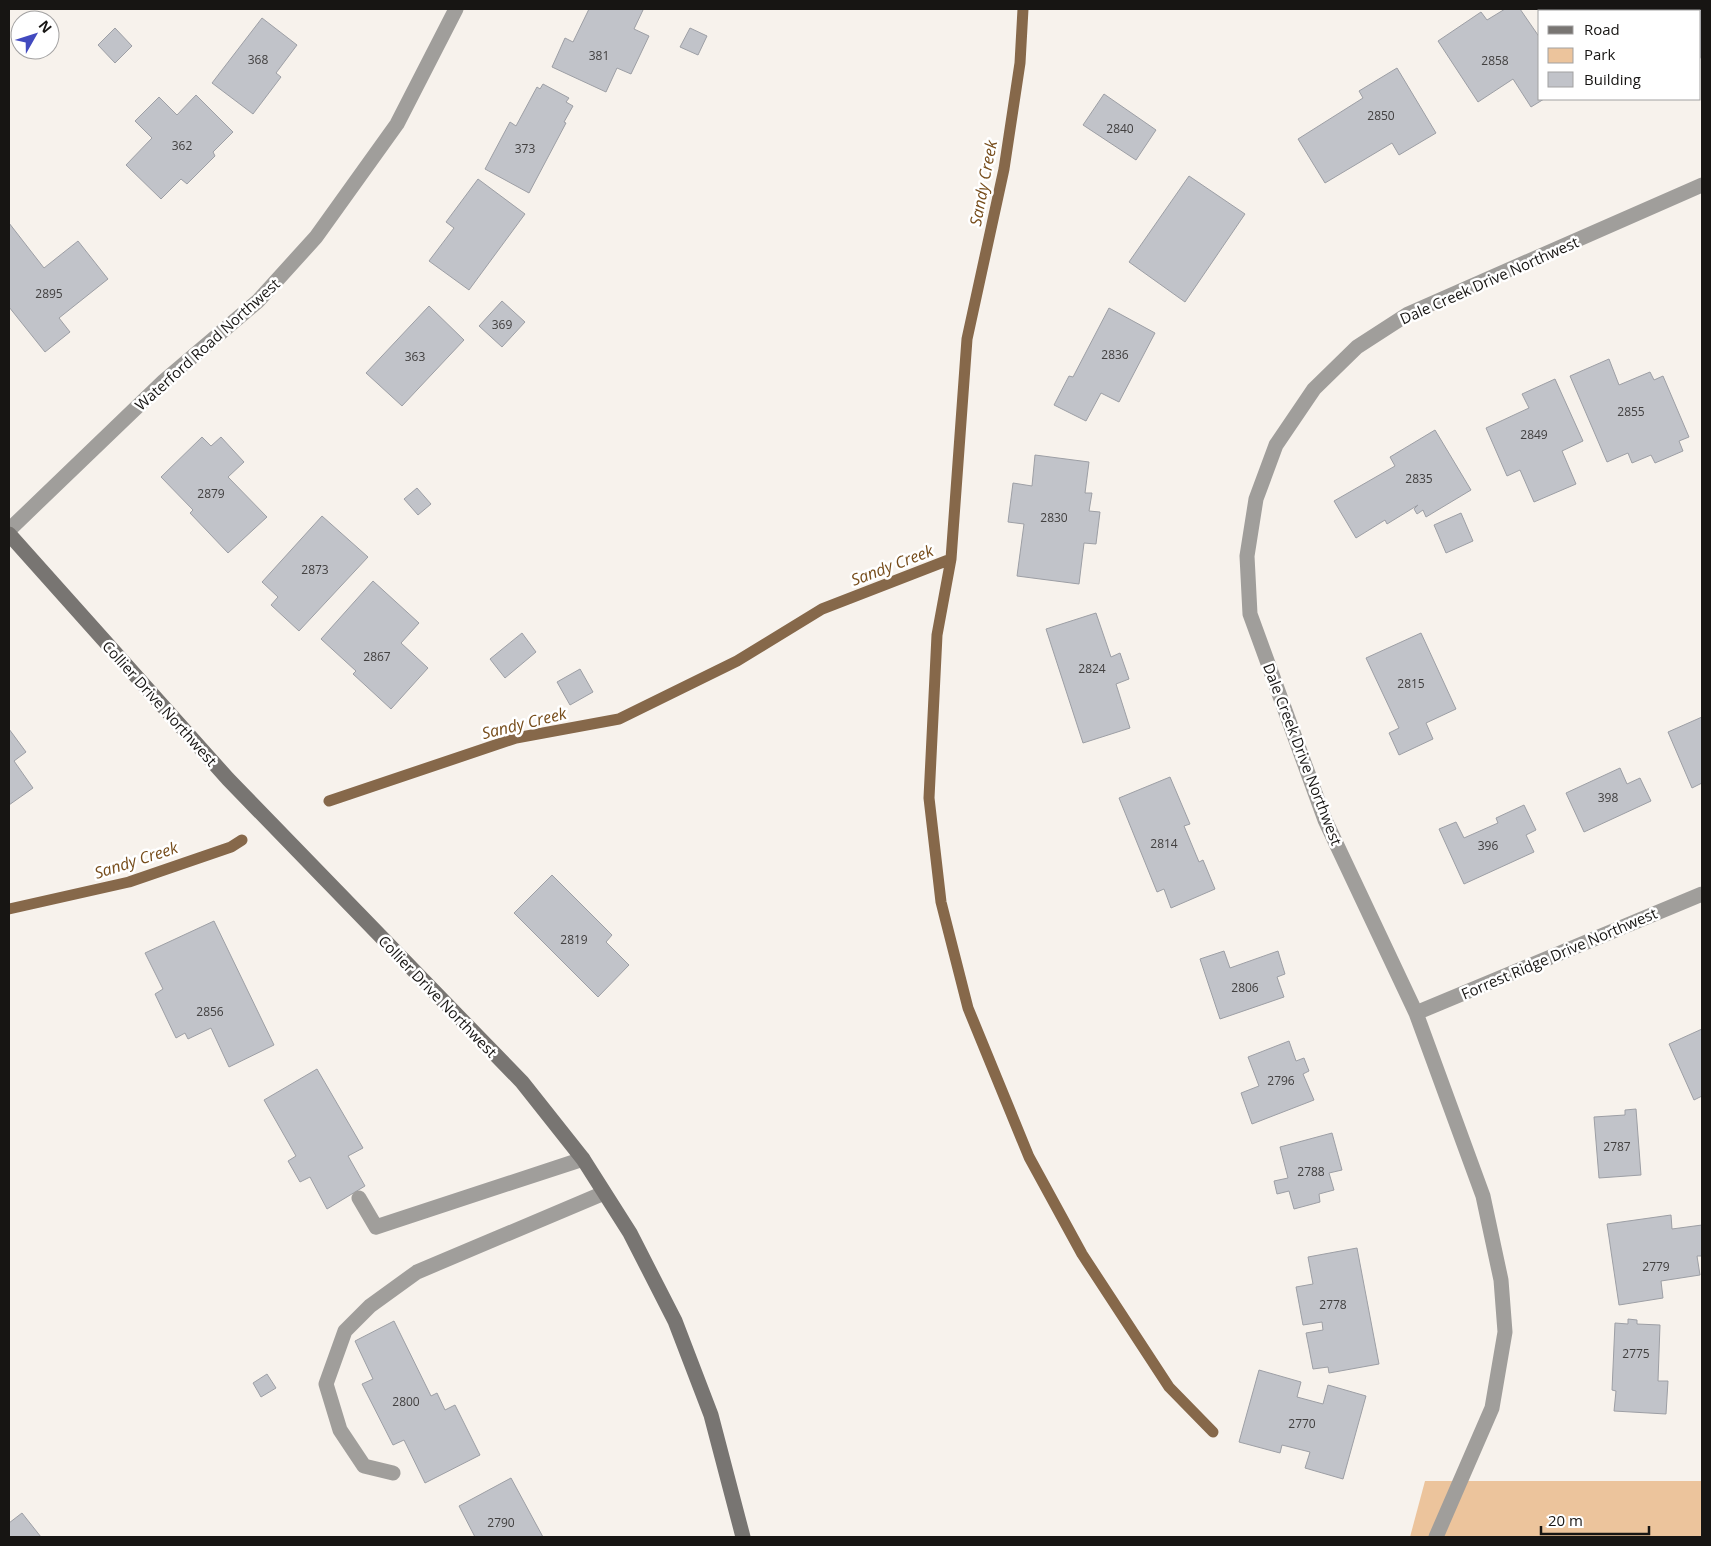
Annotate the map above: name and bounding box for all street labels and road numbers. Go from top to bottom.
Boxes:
street label: Dale Creek Drive Northwest [1396,231,1582,329]
street label: Waterford Road Northwest [130,273,284,415]
street label: Collier Drive Northwest [98,636,222,770]
street label: Dale Creek Drive Northwest [1259,660,1347,848]
street label: Forrest Ridge Drive Northwest [1458,903,1660,1003]
street label: Collier Drive Northwest [374,931,502,1061]

